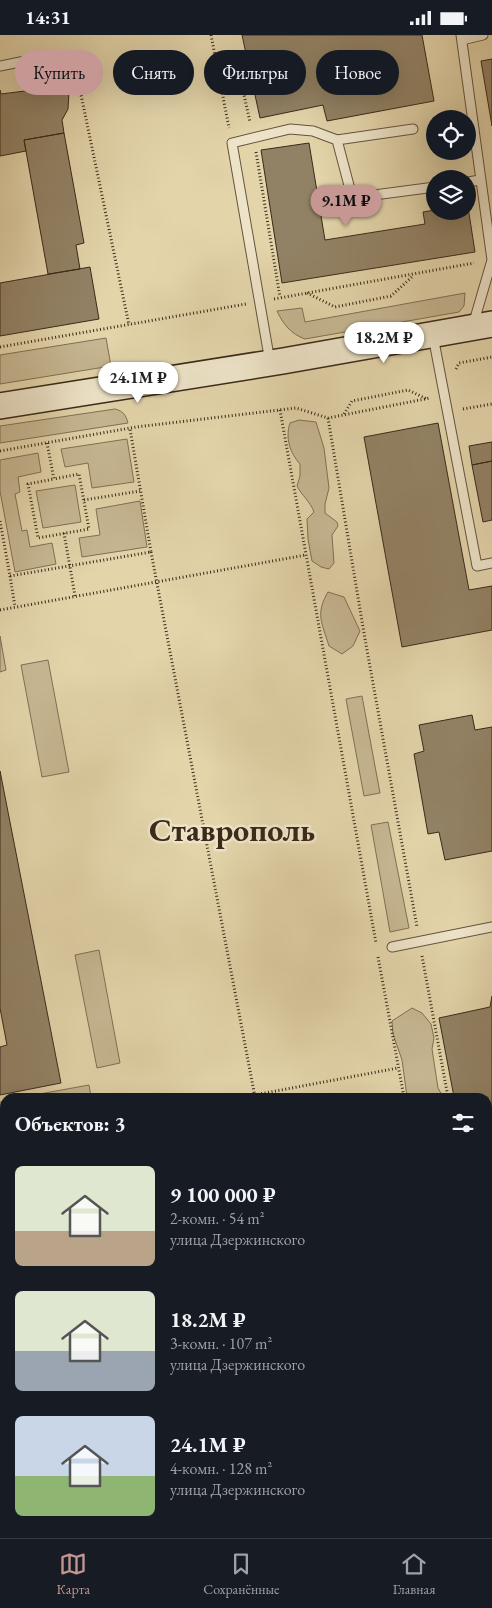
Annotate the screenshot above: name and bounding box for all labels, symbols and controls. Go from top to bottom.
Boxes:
text: 14:31 [25,5,71,30]
chip: Купить [15,50,103,95]
chip: Снять [113,50,194,95]
chip: Фильтры [204,50,306,95]
chip: Новое [316,50,399,95]
map controls [426,110,476,220]
button: locate [426,110,476,160]
button: layers [426,170,476,220]
pin: 9.1M ₽ [305,185,387,227]
text: 9.1M ₽ [321,190,371,211]
pin: 18.2M ₽ [338,321,430,364]
text: 18.2M ₽ [355,327,413,348]
pin: 24.1M ₽ [92,361,184,404]
text: 24.1M ₽ [109,367,167,388]
district label: Ставрополь [149,809,315,851]
icon: filters [449,1109,477,1137]
text: Объектов: 3 [15,1110,126,1137]
text: 9 100 000 ₽ [170,1181,276,1208]
icon: home [55,1186,115,1246]
text: 2-комн. · 54 m² [170,1208,265,1229]
text: улица Дзержинского [170,1229,305,1250]
text: 18.2M ₽ [170,1306,246,1333]
icon: home [55,1311,115,1371]
text: 3-комн. · 107 m² [170,1333,272,1354]
text: улица Дзержинского [170,1354,305,1375]
text: 24.1M ₽ [170,1431,246,1458]
icon: home [55,1436,115,1496]
text: 4-комн. · 128 m² [170,1458,272,1479]
text: улица Дзержинского [170,1479,305,1500]
tab: Карта [57,1550,90,1598]
tab: Сохранённые [203,1550,280,1598]
tab: Главная [393,1550,435,1598]

